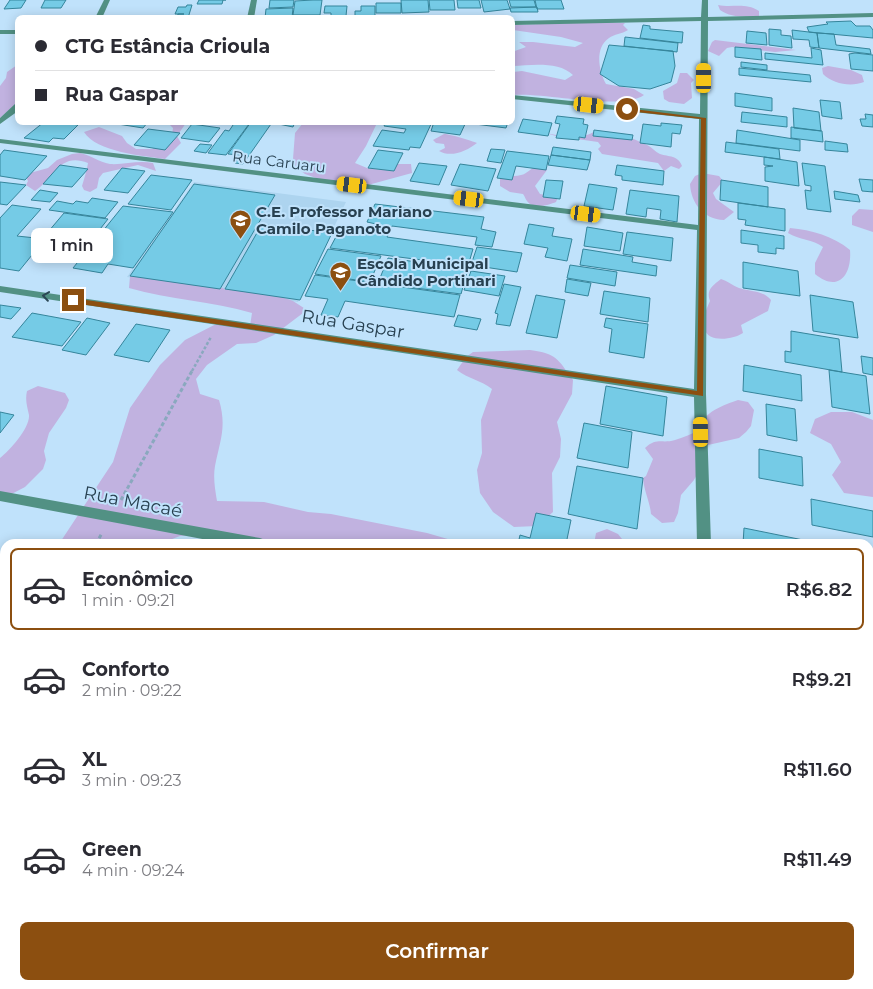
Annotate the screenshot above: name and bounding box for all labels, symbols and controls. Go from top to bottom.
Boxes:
text: CTG Estância Crioula [65,35,270,58]
car [696,63,711,93]
text: Rua Gaspar [65,83,178,106]
car [573,96,604,114]
route start [616,98,638,120]
street label: Rua Caruaru [231,146,327,177]
car [336,176,367,194]
car [453,190,484,208]
place label: C.E. Professor Mariano Camilo Paganoto [256,202,432,238]
car [570,205,601,223]
school or university icon: C.E. Professor Mariano Camilo Paganoto [228,209,252,240]
callout: 1 min [32,228,114,262]
text: 1 min [51,236,93,255]
place label: Escola Municipal Cândido Portinari [357,254,496,290]
school or university icon: Escola Municipal Cândido Portinari [329,261,353,292]
route end [62,289,84,311]
one-way arrow [42,292,51,302]
street label: Rua Gaspar [300,305,406,343]
car [693,417,708,447]
street label: Rua Macaé [82,482,184,522]
icon: car [22,567,67,612]
text: Econômico [82,568,193,591]
text: R$6.82 [786,578,852,601]
text: 1 min · 09:21 [82,591,175,610]
icon: car [22,657,67,702]
text: Conforto [82,658,170,681]
text: R$9.21 [792,668,852,691]
text: 2 min · 09:22 [82,681,182,700]
icon: car [22,747,67,792]
text: XL [82,748,107,771]
text: R$11.60 [783,758,852,781]
text: 3 min · 09:23 [82,771,182,790]
icon: car [22,837,67,882]
text: Green [82,838,142,861]
text: R$11.49 [783,848,852,871]
text: 4 min · 09:24 [82,861,184,880]
button: Confirmar [20,922,854,980]

